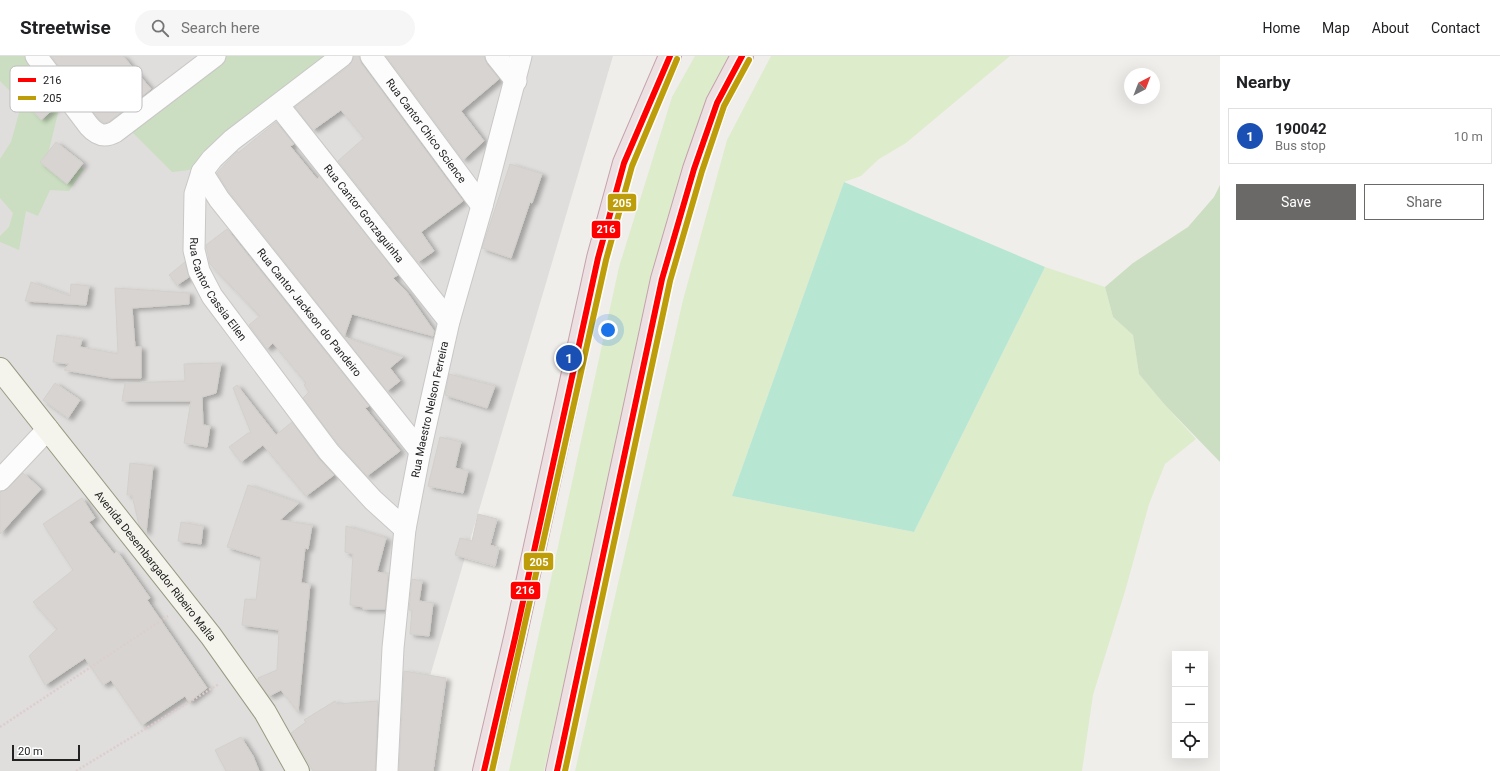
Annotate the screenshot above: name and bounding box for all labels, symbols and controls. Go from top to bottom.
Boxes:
search box [135,10,415,46]
text: Streetwise [20,16,111,39]
icon: search [149,17,171,39]
text: Search here [181,19,260,37]
text: Home [1262,20,1300,36]
text: Map [1322,20,1350,36]
text: About [1372,20,1409,36]
text: Contact [1431,20,1480,36]
legend [10,66,142,112]
north arrow [1124,68,1160,104]
text: Nearby [1236,72,1291,92]
text: 216 [43,74,62,87]
street label: Rua Cantor Chico Science [384,76,469,186]
text: 205 [43,92,62,105]
text: 190042 [1275,120,1327,138]
text: 1 [1246,129,1254,144]
text: 10 m [1454,129,1483,144]
text: Bus stop [1275,138,1326,153]
street label: Rua Cantor Gonzaguinha [321,162,407,265]
button: Save [1236,184,1356,220]
button: Share [1364,184,1484,220]
line badge: 205 [607,193,637,212]
text: 205 [613,197,631,210]
line badge: 216 [591,220,621,239]
text: 216 [597,223,615,236]
street label: Rua Cantor Cassia Ellen [187,237,250,343]
street label: Rua Cantor Jackson do Pandeiro [254,246,364,379]
your location [598,320,618,340]
street label: Rua Maestro Nelson Ferreira [409,340,451,479]
pin: 1 [556,343,582,373]
street label: Avenida Desembargador Ribeiro Malta [92,488,219,643]
line badge: 205 [523,552,554,571]
text: 205 [530,556,548,569]
line badge: 216 [510,581,541,600]
text: 216 [516,584,534,597]
map controls [1172,651,1208,759]
button: + [1172,651,1208,687]
button: − [1172,687,1208,723]
button: locate [1172,723,1208,759]
scale bar [12,743,80,762]
text: 20 m [18,745,43,758]

